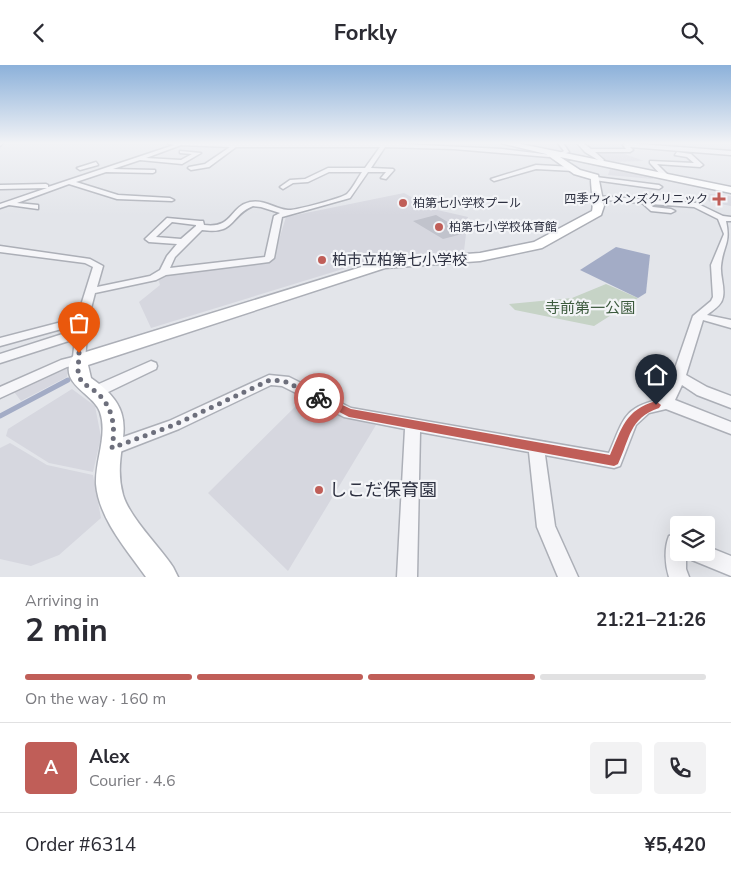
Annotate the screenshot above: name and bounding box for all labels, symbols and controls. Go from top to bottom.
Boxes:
text: Forkly [334,18,397,48]
icon: back [25,19,53,47]
icon: search [678,19,706,47]
place label: 四季ウィメンズクリニック [564,191,708,207]
marker: 四季ウィメンズクリニック [712,192,726,206]
place label: 柏第七小学校プール [413,195,521,211]
marker: 柏第七小学校プール [397,197,409,209]
place label: 柏第七小学校体育館 [449,219,557,235]
marker: 柏第七小学校体育館 [433,221,445,233]
place label: 柏市立柏第七小学校 [332,250,467,270]
marker: 柏市立柏第七小学校 [316,254,328,266]
park label: 寺前第一公園 [545,298,635,318]
pin [58,302,100,353]
icon: bag [65,309,93,337]
pin [635,354,677,405]
icon: home [642,361,670,389]
courier [294,373,344,423]
icon: bike [305,384,333,412]
place label: しこだ保育園 [329,478,437,502]
marker: しこだ保育園 [313,484,325,496]
map controls [670,516,715,561]
button: layers [670,516,715,561]
text: Arriving in [25,590,99,612]
text: 21:21–21:26 [596,607,706,633]
text: 2 min [25,609,108,652]
text: On the way · 160 m [25,688,166,710]
button: chat [590,742,642,794]
button: phone [654,742,706,794]
text: Alex [89,744,130,770]
text: A [44,755,58,781]
text: Courier · 4.6 [89,770,175,792]
text: Order #6314 [25,832,136,858]
text: ¥5,420 [644,832,706,858]

